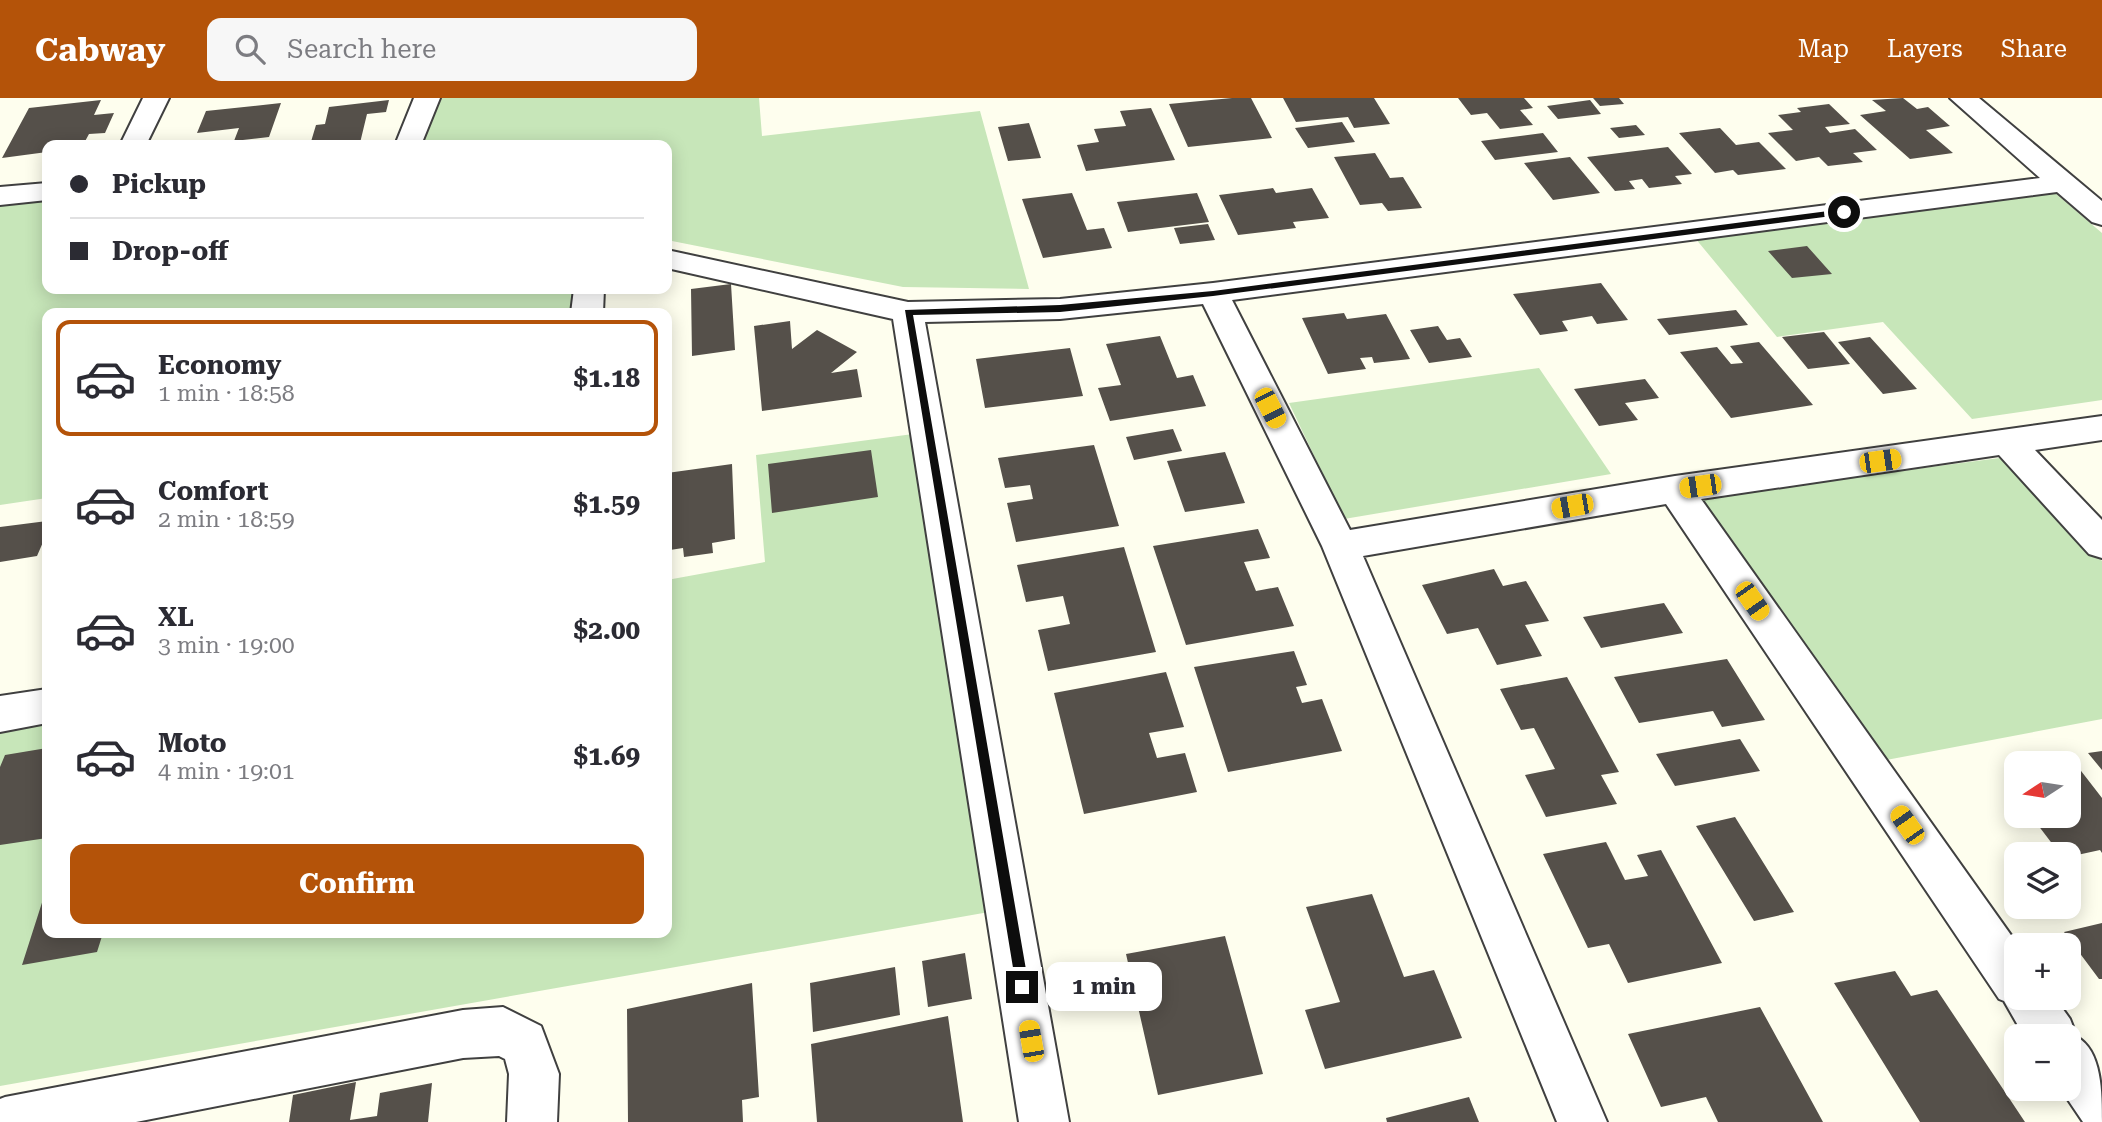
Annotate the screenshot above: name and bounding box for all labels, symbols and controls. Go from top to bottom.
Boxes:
search box [207,18,697,81]
text: Cabway [35,30,165,69]
icon: search [231,30,269,68]
text: Search here [287,34,436,64]
text: Map [1798,35,1849,63]
text: Layers [1887,35,1963,63]
text: Share [2001,35,2067,63]
text: Pickup [112,169,206,199]
route start [1828,196,1860,228]
text: Drop-off [112,236,228,266]
icon: car [74,347,137,410]
text: Economy [158,350,281,380]
text: $1.18 [574,363,640,393]
text: 1 min · 18:58 [158,380,295,407]
car [1252,385,1289,431]
car [1858,448,1903,474]
icon: car [74,473,137,536]
car [1678,473,1723,499]
text: Comfort [158,476,268,506]
text: $1.59 [574,489,640,519]
car [1550,492,1595,520]
text: 2 min · 18:59 [158,506,295,533]
car [1732,578,1773,624]
icon: car [74,599,137,662]
text: XL [158,602,194,632]
text: $2.00 [574,615,640,645]
text: 3 min · 19:00 [158,632,295,659]
icon: car [74,725,137,788]
text: Moto [158,728,227,758]
text: $1.69 [574,741,640,771]
north arrow [2004,751,2081,828]
map controls [2004,751,2081,1101]
text: 4 min · 19:01 [158,758,295,785]
car [1887,802,1928,848]
button: layers [2004,842,2081,919]
button: Confirm [70,844,644,924]
button: + [2004,933,2081,1010]
callout: 1 min [1046,962,1162,1012]
route end [1006,971,1038,1003]
text: 1 min [1072,973,1136,1000]
car [1018,1018,1045,1064]
button: − [2004,1024,2081,1101]

